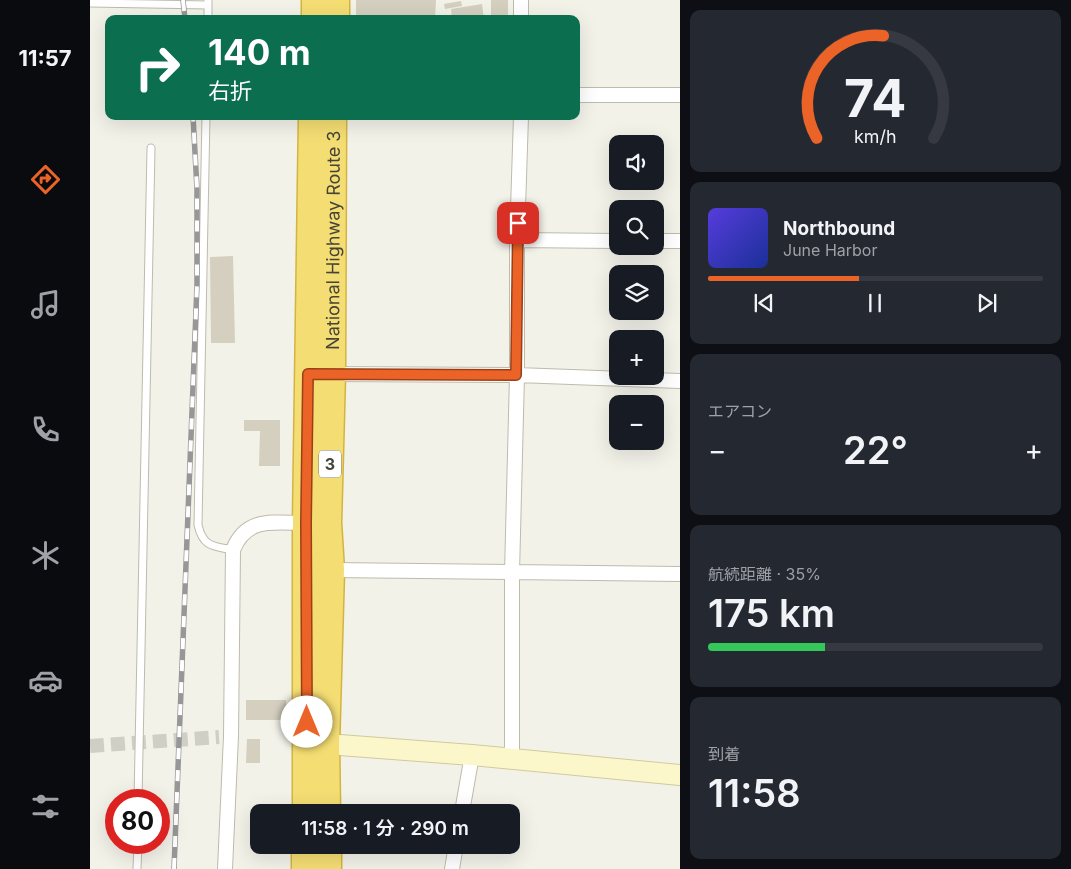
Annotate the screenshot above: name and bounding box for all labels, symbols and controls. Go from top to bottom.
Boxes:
text: 140 m [208,31,311,73]
icon: right [125,35,190,100]
text: 11:57 [18,45,72,71]
text: 74 [844,67,907,130]
text: 右折 [208,78,252,104]
text: km/h [854,126,897,147]
street label: National Highway Route 3 [322,131,343,350]
map controls [609,135,664,450]
button: sound [609,135,664,190]
icon: directions [28,162,63,197]
button: search [609,200,664,255]
pin [497,202,539,244]
icon: arrive [504,209,532,237]
text: Northbound [783,217,895,240]
text: June Harbor [783,240,877,260]
button: layers [609,265,664,320]
icon: music [28,287,63,322]
icon: previous [750,289,778,317]
icon: pause [861,289,889,317]
icon: next [973,289,1001,317]
button: + [609,330,664,385]
button: − [609,395,664,450]
text: エアコン [708,401,772,421]
icon: phone [28,412,63,447]
text: 22° [843,427,908,473]
text: − [708,433,727,467]
text: + [1024,433,1043,467]
road number: 3 [319,450,341,478]
icon: climate [28,538,63,573]
text: 航続距離 · 35% [708,564,821,584]
text: 175 km [708,590,835,636]
icon: car [28,663,63,698]
position arrow [280,695,332,747]
text: 到着 [708,744,740,764]
text: 11:58 [708,770,800,816]
icon: filters [28,789,63,824]
speed limit sign: 80 [105,789,170,854]
text: 11:58 · 1 分 · 290 m [301,817,469,840]

